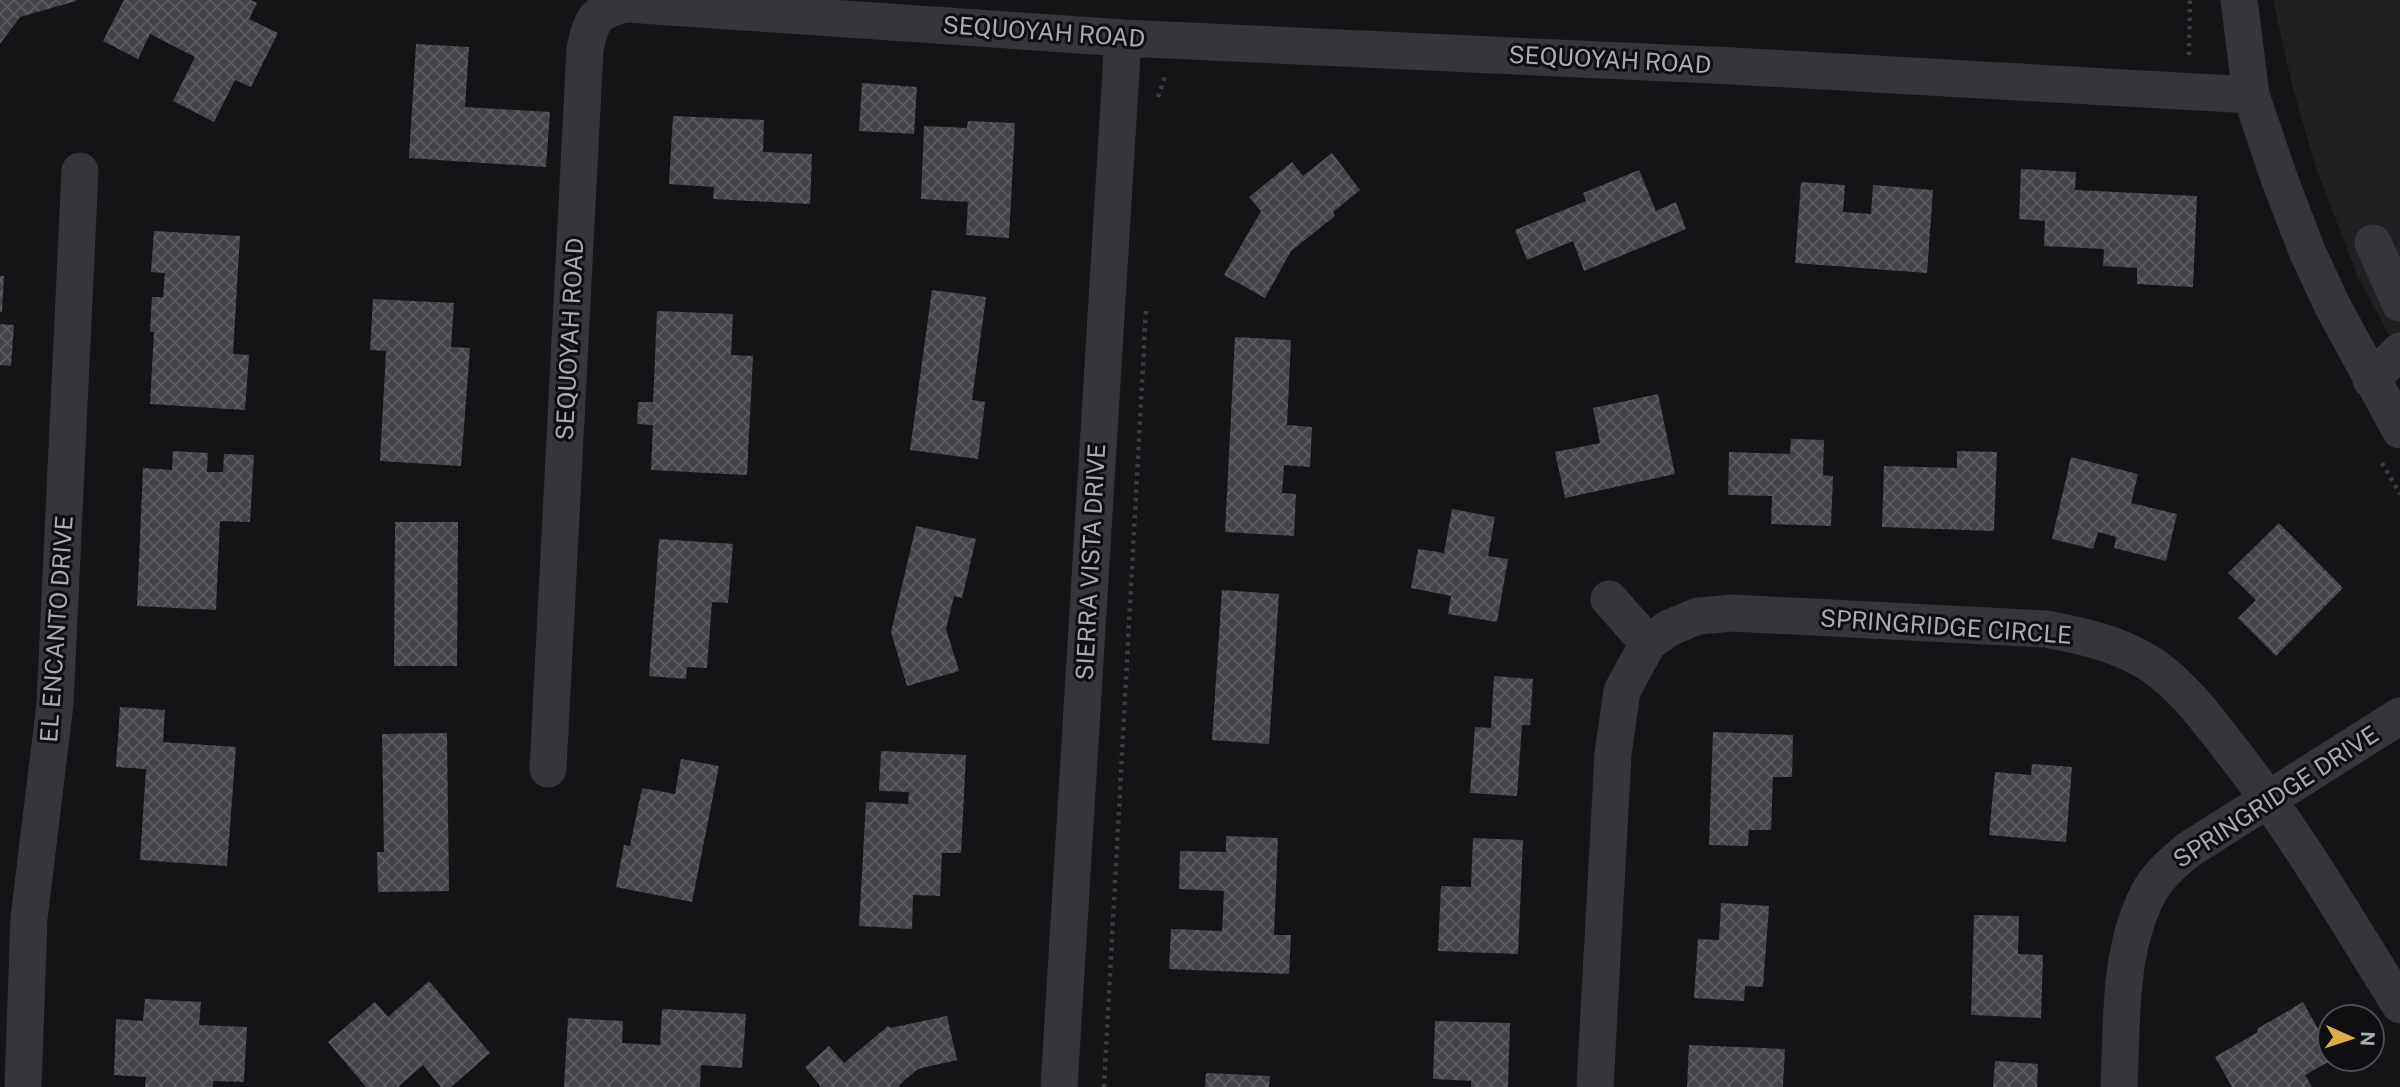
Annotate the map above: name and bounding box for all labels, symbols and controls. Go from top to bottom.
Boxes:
street label: SEQUOYAH ROAD [942,10,1146,52]
street label: SEQUOYAH ROAD [1508,40,1712,78]
street label: SEQUOYAH ROAD [550,237,588,441]
street label: SIERRA VISTA DRIVE [1070,443,1110,681]
street label: EL ENCANTO DRIVE [34,514,78,743]
street label: SPRINGRIDGE CIRCLE [1819,603,2073,649]
street label: SPRINGRIDGE DRIVE [2168,719,2383,873]
north arrow [2316,1003,2386,1073]
text: N [2357,1031,2379,1047]

